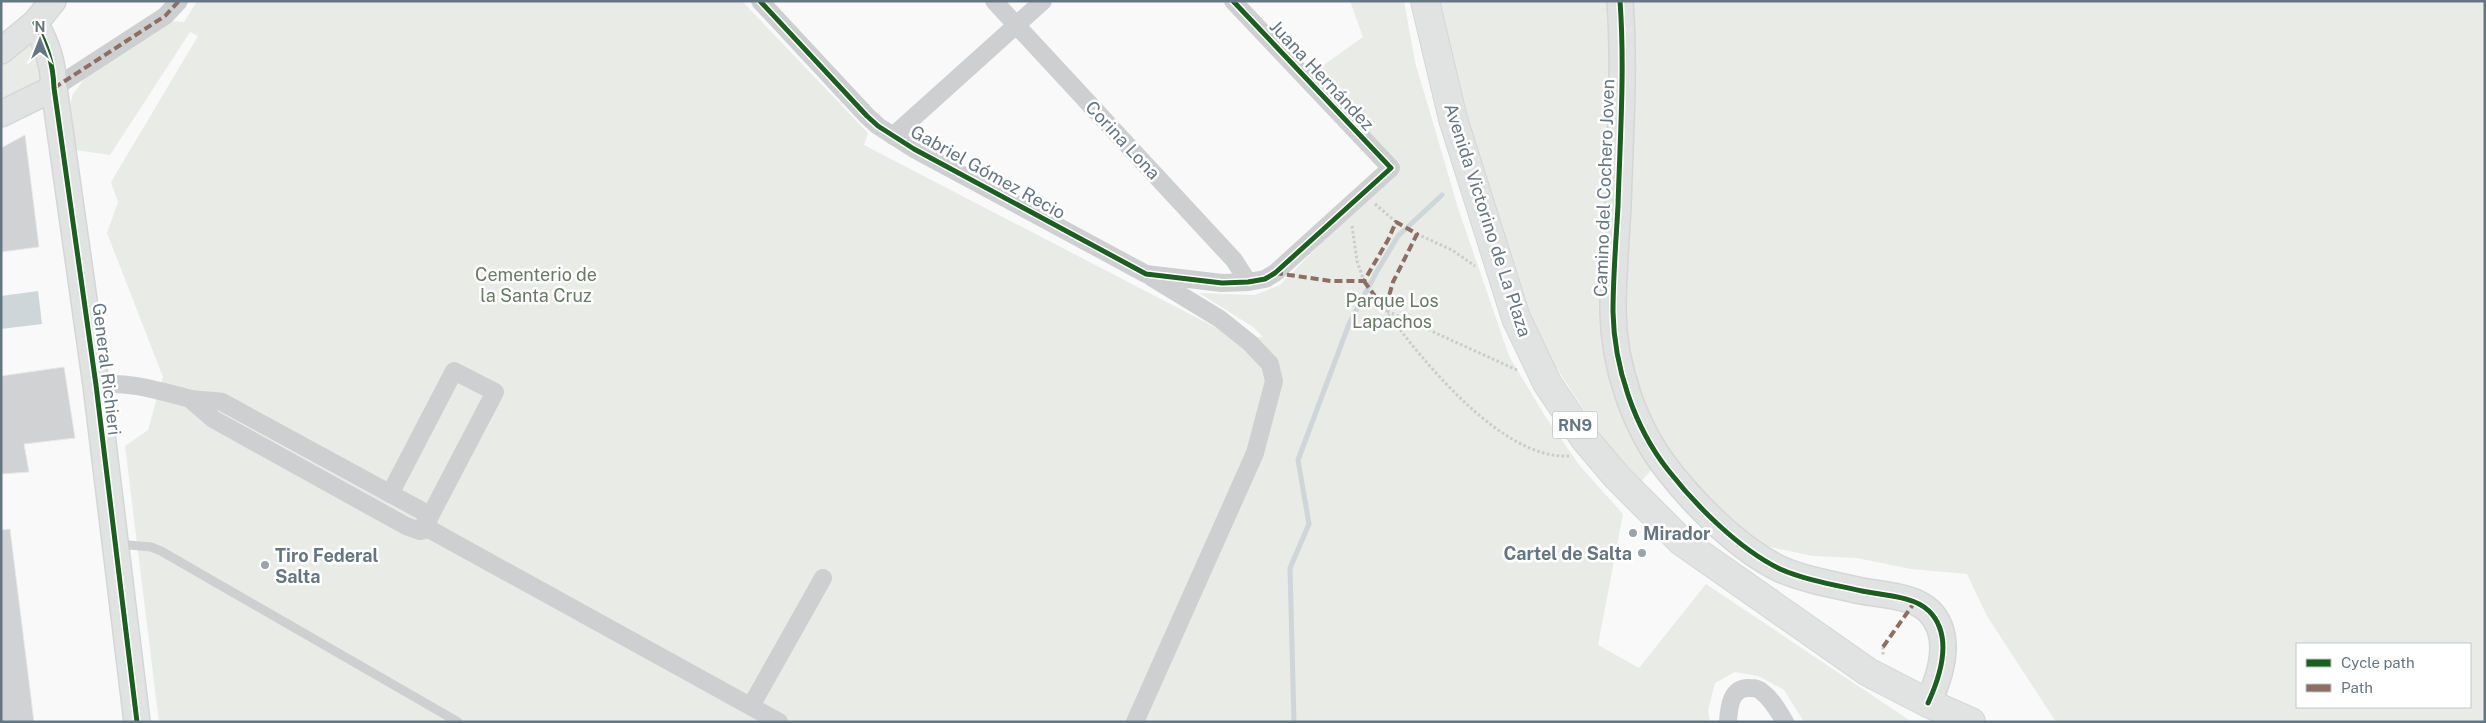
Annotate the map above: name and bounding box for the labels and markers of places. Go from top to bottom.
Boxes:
place label: Mirador [1643,523,1711,544]
marker: Mirador [1627,527,1639,539]
place label: Cartel de Salta [1504,543,1632,564]
place label: Tiro Federal Salta [275,545,379,587]
marker: Cartel de Salta [1636,547,1648,559]
marker: Tiro Federal Salta [259,559,271,571]

